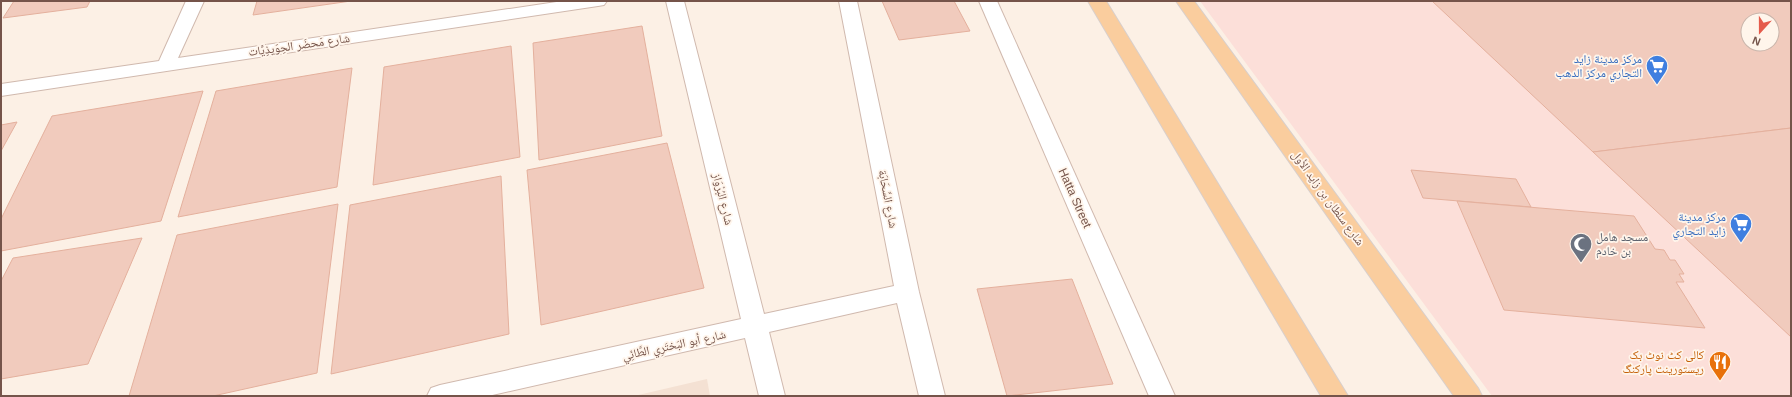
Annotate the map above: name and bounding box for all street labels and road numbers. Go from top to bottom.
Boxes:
street label: شارع مَحضَر الحِوَيذِيَّات [247,31,351,60]
street label: شارع سلطان بن زايد الأول [1288,148,1367,249]
street label: Hatta Street [1056,166,1095,231]
street label: شارع السَّحَابَة [874,169,901,230]
street label: شارع البُرْوَاز [709,171,736,227]
street label: شارع أبو البَختَرِي الطَّائِي [621,327,728,366]

